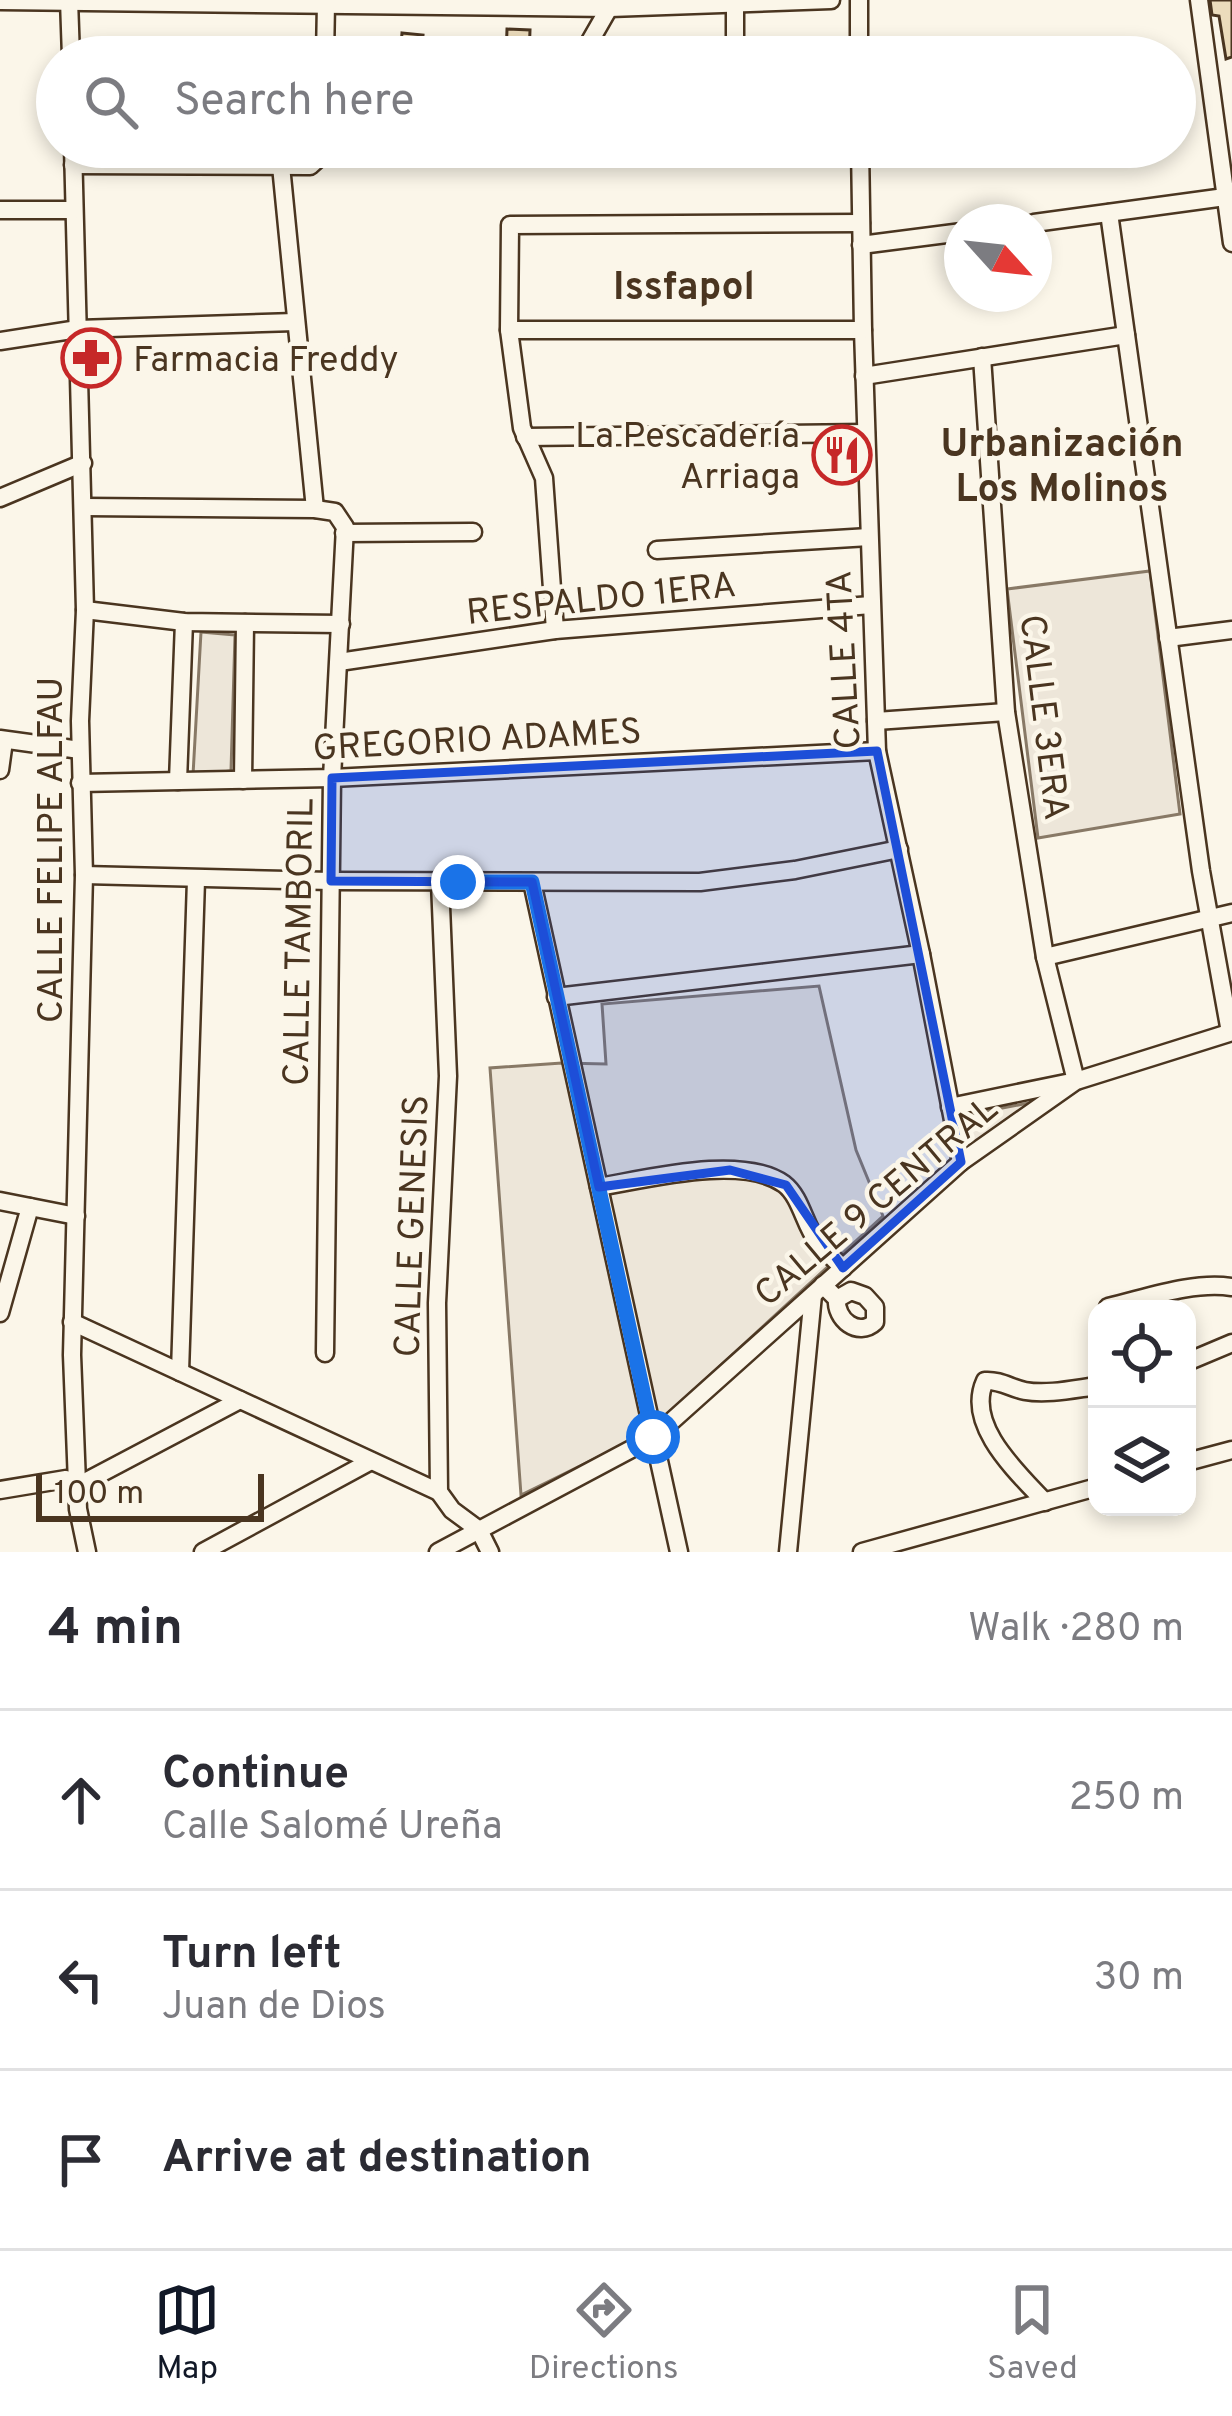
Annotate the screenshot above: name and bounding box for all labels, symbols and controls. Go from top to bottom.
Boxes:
search box [36,36,1196,168]
icon: search [78,69,144,135]
text: Search here [174,74,414,131]
north arrow [944,204,1052,312]
district label: Issfapol [613,265,755,314]
pharmacy icon: Farmacia Freddy [60,327,122,389]
place label: Farmacia Freddy [133,339,398,385]
place label: La Pescadería Arriaga [575,415,800,502]
district label: Urbanización Los Molinos [940,422,1184,516]
restaurant icon: La Pescadería Arriaga [811,424,873,486]
street label: RESPALDO 1ERA [464,564,739,638]
street label: CALLE 4TA [818,569,874,751]
street label: CALLE 3ERA [1007,612,1077,823]
street label: CALLE FELIPE ALFAU [30,677,76,1023]
street label: GREGORIO ADAMES [312,710,643,774]
street label: CALLE TAMBORIL [275,798,327,1087]
route end [431,855,485,909]
street label: CALLE 9 CENTRAL [746,1088,1009,1318]
street label: CALLE GENESIS [386,1094,442,1358]
map controls [1088,1300,1196,1516]
button: locate [1088,1300,1196,1408]
button: layers [1088,1408,1196,1516]
route start [626,1410,680,1464]
scale bar [36,1468,264,1521]
text: 100 m [54,1474,144,1516]
text: 4 min [48,1598,183,1663]
text: Walk · 280 m [968,1606,1184,1655]
text: Continue [162,1747,349,1804]
icon: ahead [48,1767,114,1833]
text: 250 m [1069,1775,1184,1824]
text: Calle Salomé Ureña [162,1804,503,1853]
text: Turn left [162,1927,341,1984]
icon: left [48,1947,114,2013]
text: 30 m [1094,1955,1184,2004]
text: Juan de Dios [162,1984,386,2033]
icon: arrive [48,2127,114,2193]
text: Arrive at destination [162,2131,592,2188]
tab: Map [154,2277,220,2391]
tab: Directions [529,2277,679,2391]
tab: Saved [987,2277,1078,2391]

